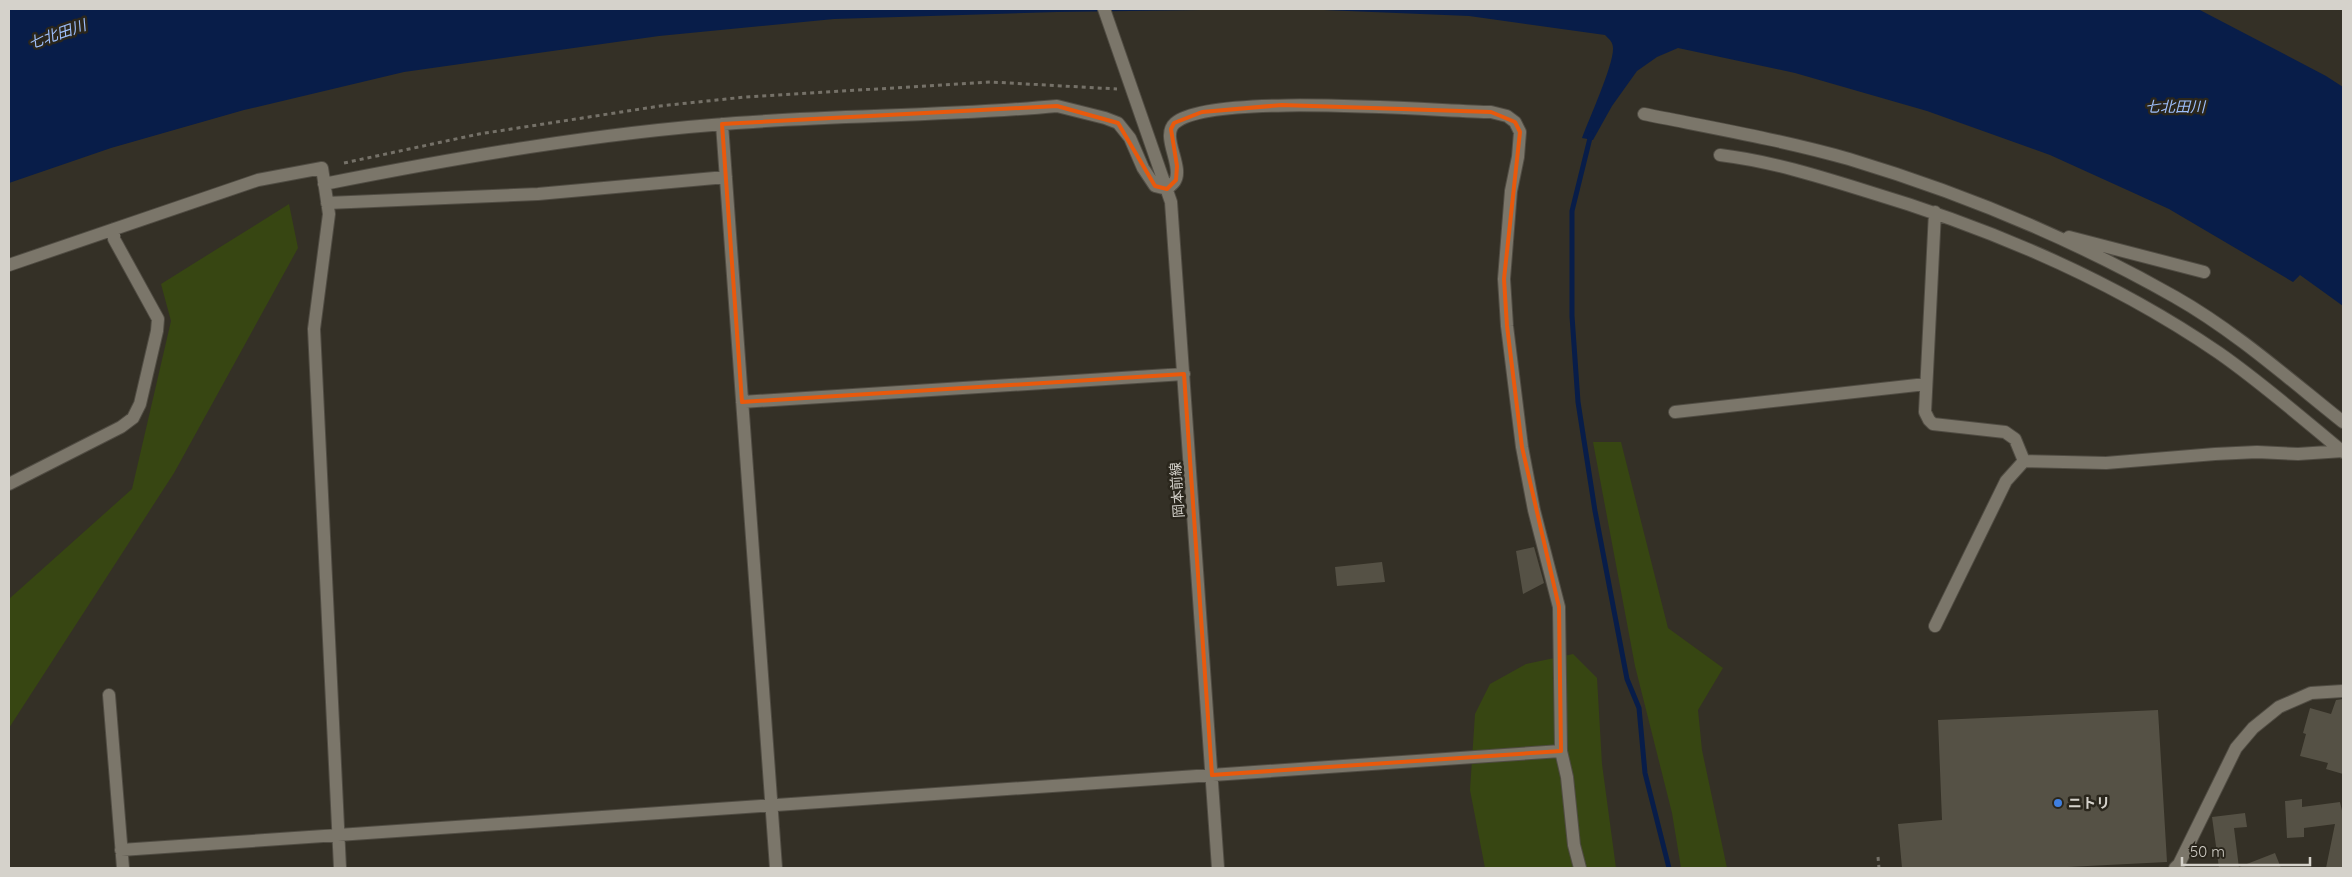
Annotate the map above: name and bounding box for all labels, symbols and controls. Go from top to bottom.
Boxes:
water label: 七北田川 [26,15,90,53]
water label: 七北田川 [2145,97,2207,116]
street label: 岡本前線 [1166,461,1188,519]
place label: ニトリ [2068,794,2110,812]
marker: ニトリ [2052,797,2064,809]
scale bar [2182,834,2310,866]
text: 50 m [2190,842,2225,861]

